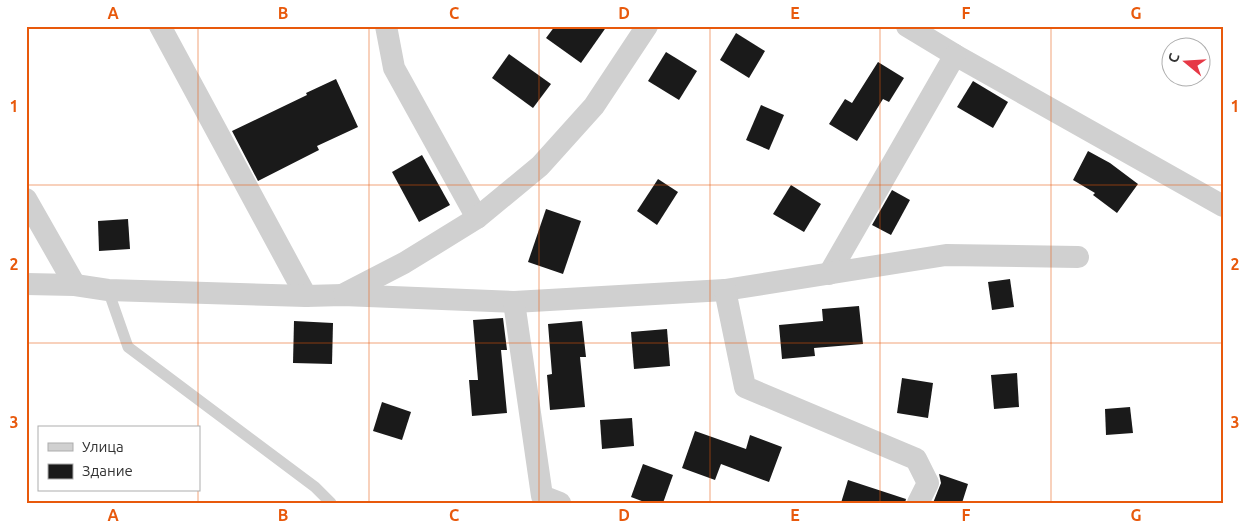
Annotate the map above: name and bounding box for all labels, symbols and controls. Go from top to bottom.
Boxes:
text: A [107,4,119,22]
text: B [278,4,288,22]
text: C [449,4,459,22]
text: D [618,4,630,22]
text: E [790,4,800,22]
text: F [962,4,971,22]
text: G [1130,4,1142,22]
north arrow [1162,38,1212,88]
text: С [1165,51,1183,65]
text: 1 [9,97,19,115]
text: 1 [1230,97,1240,115]
text: 2 [9,255,19,273]
text: 2 [1230,255,1240,273]
text: 3 [9,413,19,431]
text: 3 [1230,413,1240,431]
legend [38,426,200,492]
text: Улица [82,438,124,455]
text: Здание [82,462,133,479]
text: A [107,506,119,524]
text: B [278,506,288,524]
text: C [449,506,459,524]
text: D [618,506,630,524]
text: E [790,506,800,524]
text: F [962,506,971,524]
text: G [1130,506,1142,524]

